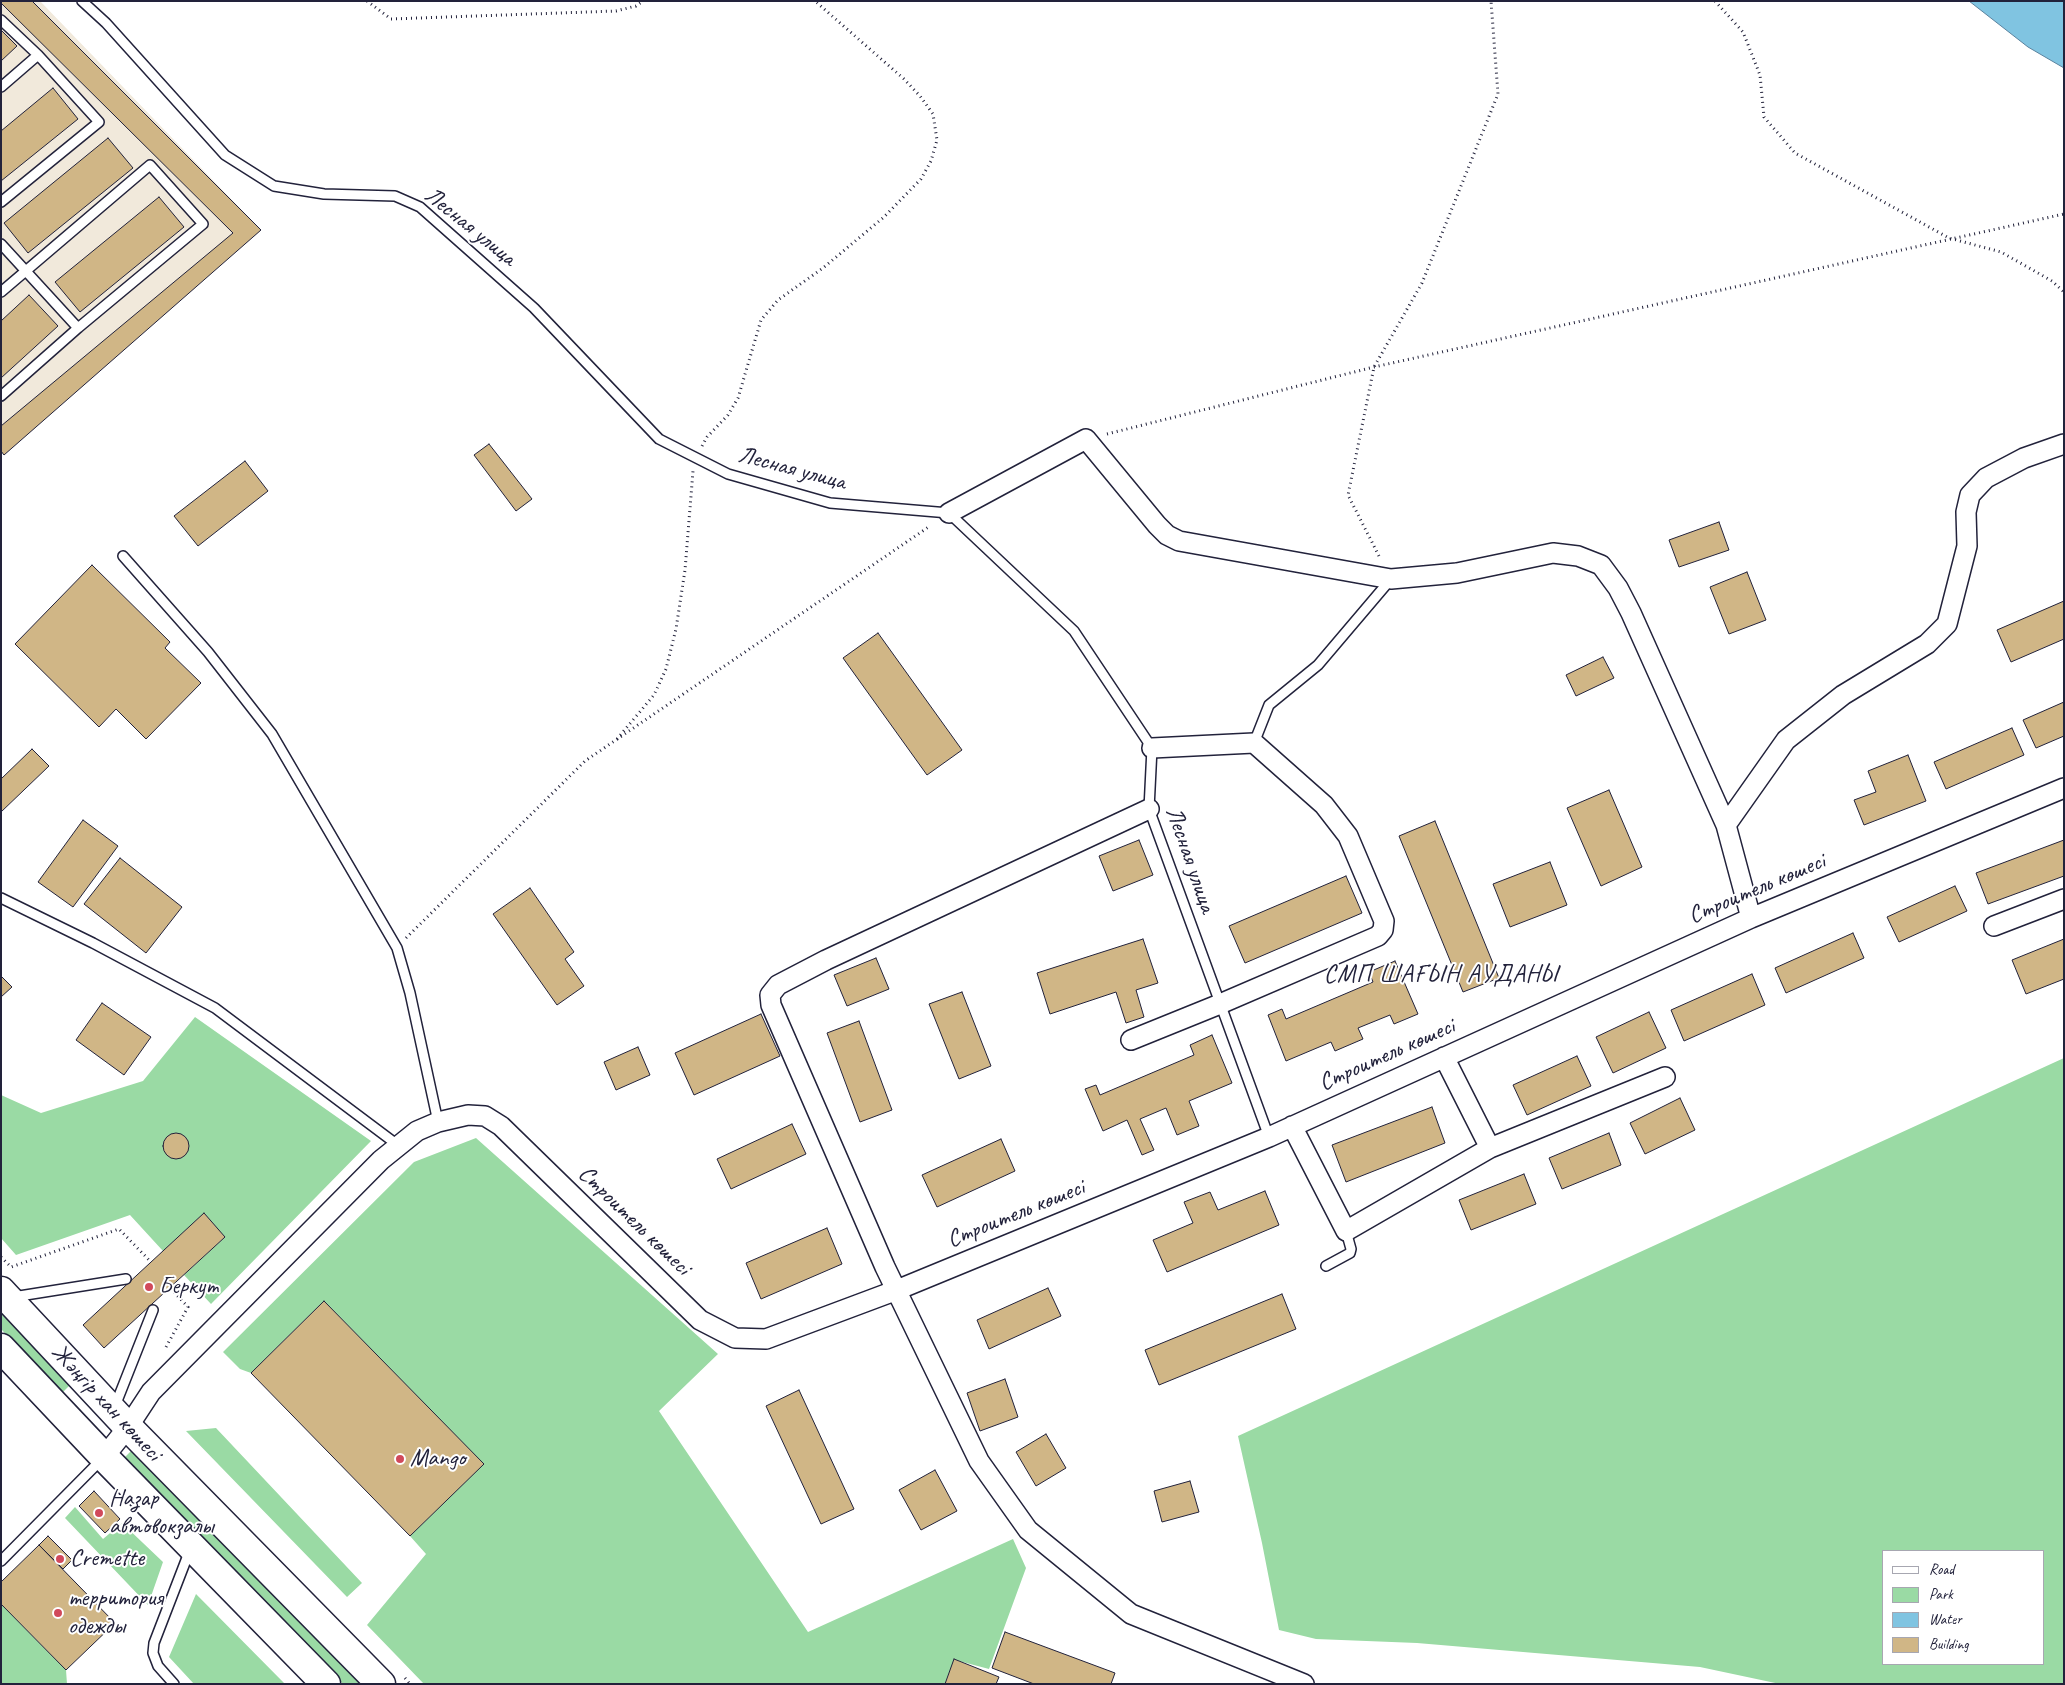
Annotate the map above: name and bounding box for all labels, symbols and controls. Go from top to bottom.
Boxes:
street label: Лесная улица [418,181,522,273]
street label: Лесная улица [735,441,849,497]
street label: Лесная улица [1159,803,1221,917]
street label: Строитель көшесі [1684,847,1830,931]
district label: СМП ШАҒЫН АУДАНЫ [1321,960,1561,990]
street label: Строитель көшесі [1314,1012,1460,1098]
street label: Строитель көшесі [572,1160,696,1282]
street label: Строитель көшесі [943,1173,1089,1255]
place label: Беркут [159,1273,218,1301]
marker: Беркут [143,1281,155,1293]
street label: Жәңгір хан көшесі [44,1338,168,1468]
place label: Mango [410,1445,466,1473]
marker: Mango [394,1453,406,1465]
place label: Назар автовокзалы [109,1485,214,1541]
marker: Назар автовокзалы [93,1507,105,1519]
place label: Cremette [70,1545,144,1573]
legend [1882,1550,2045,1665]
marker: Cremette [54,1553,66,1565]
text: Road [1929,1560,1954,1579]
place label: территория одежды [68,1585,163,1641]
text: Park [1929,1585,1953,1604]
marker: территория одежды [52,1607,64,1619]
text: Water [1929,1610,1962,1629]
text: Building [1929,1635,1968,1654]

